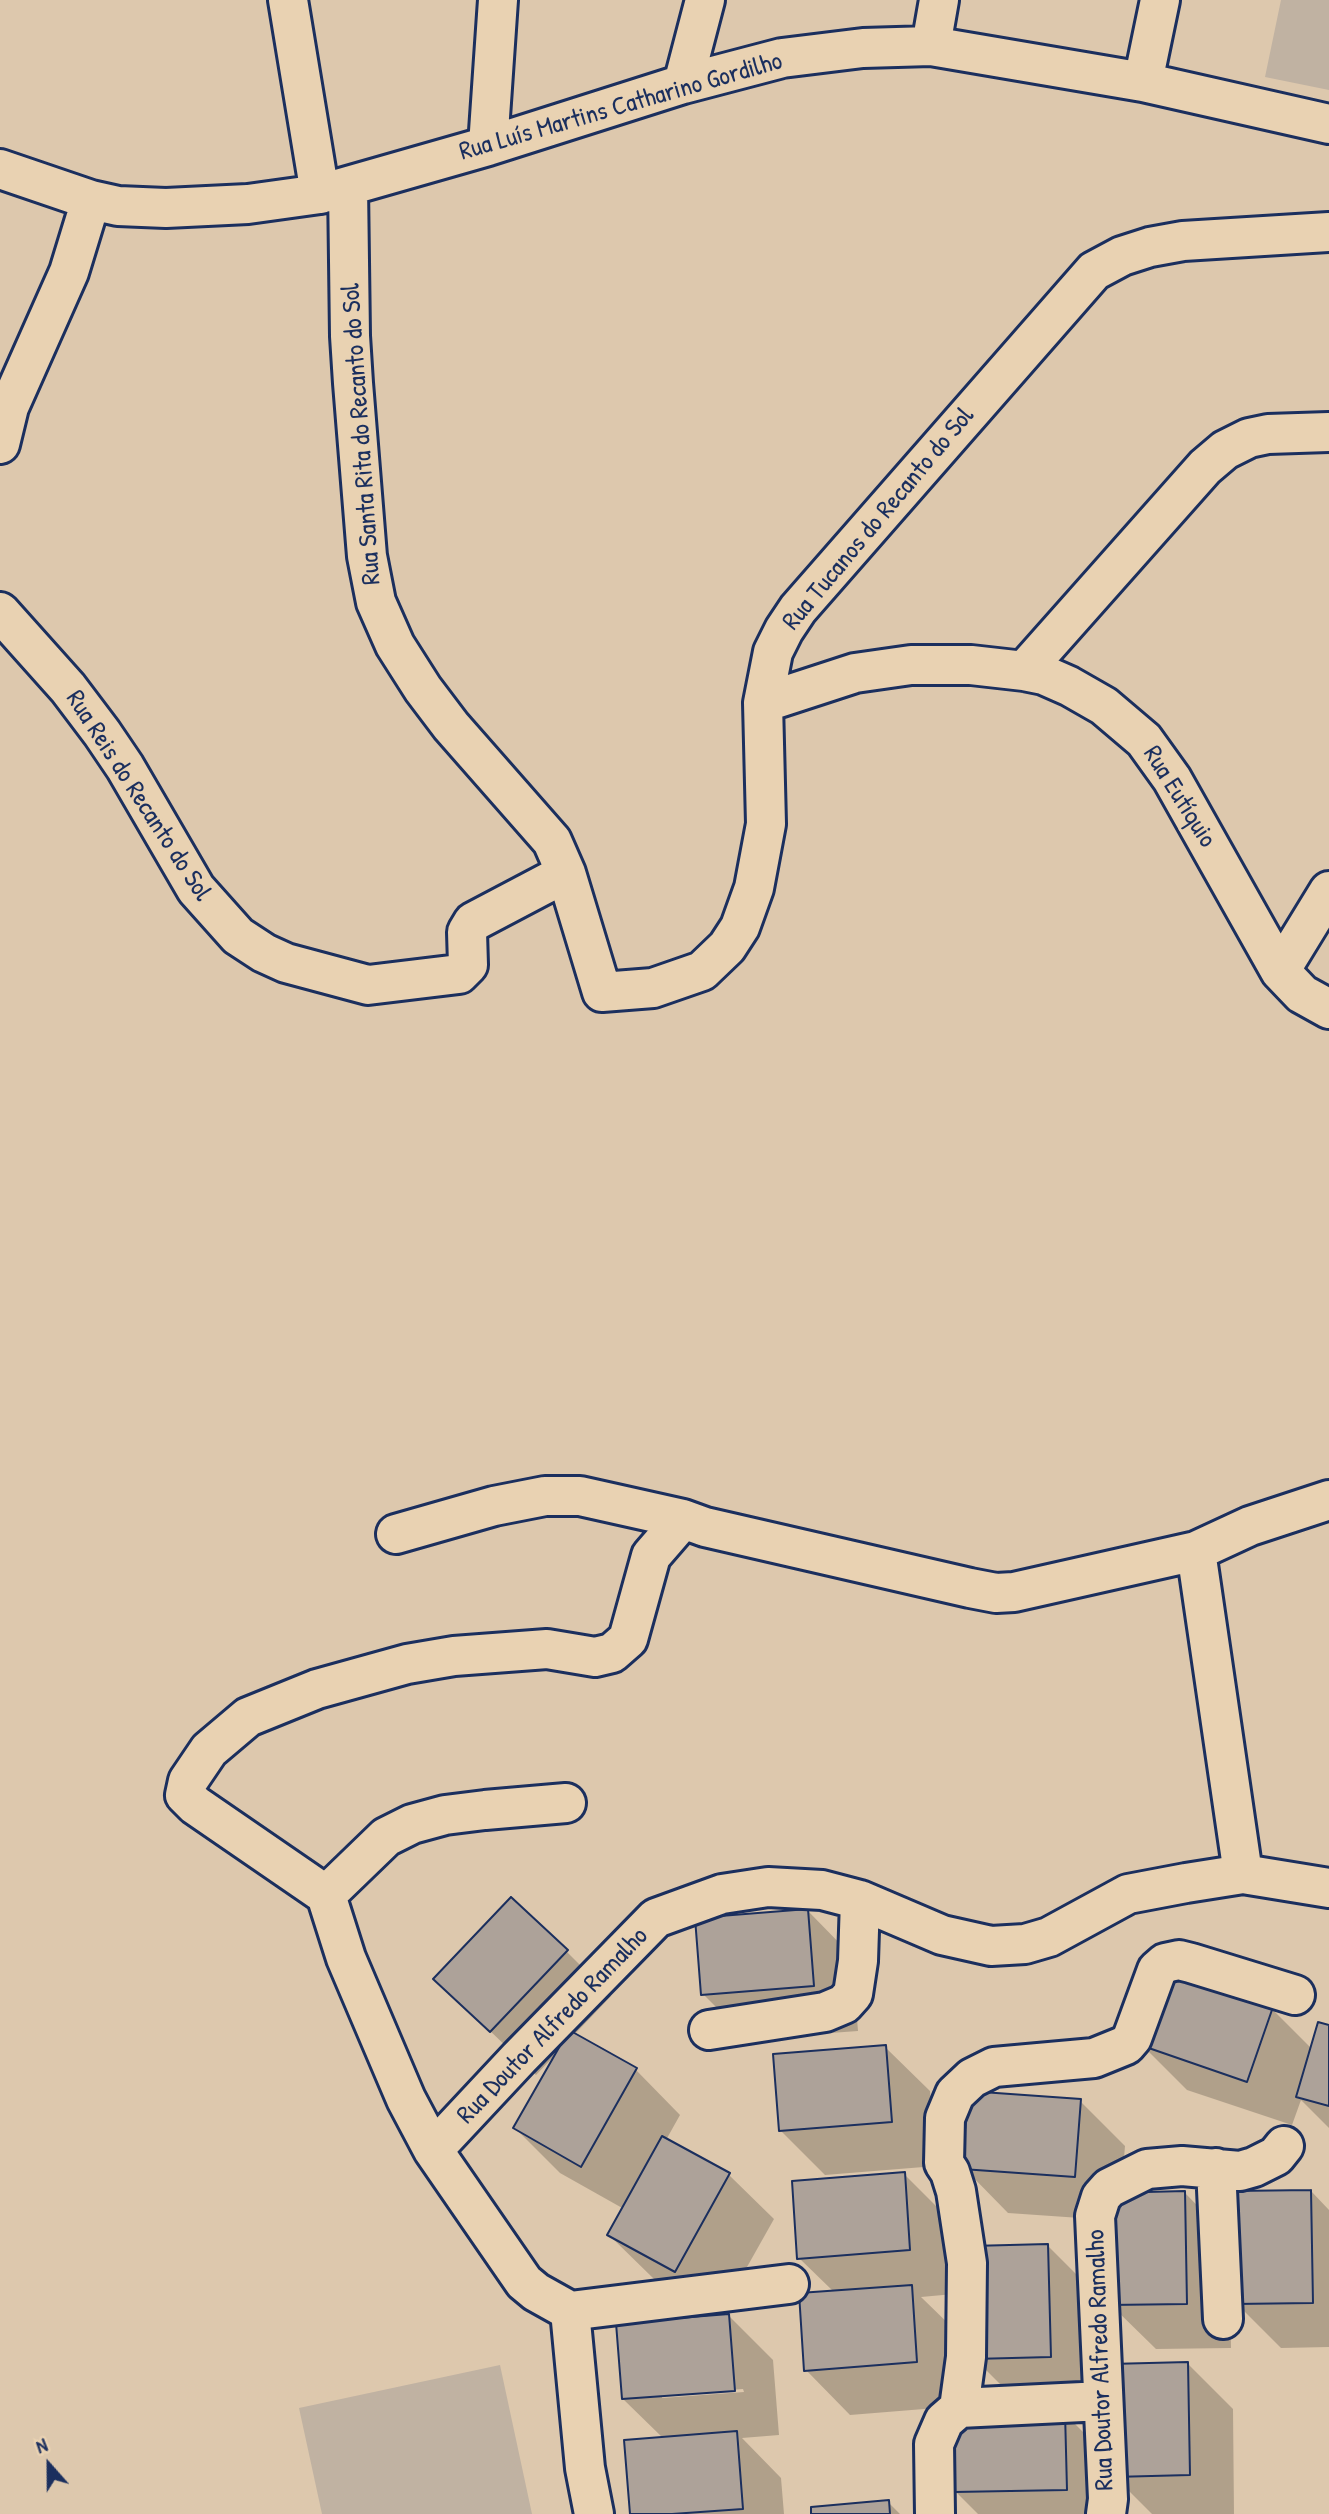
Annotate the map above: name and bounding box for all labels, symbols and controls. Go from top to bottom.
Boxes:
street label: Rua Luís Martins Catharino Gordilho [456,46,786,168]
street label: Rua Santa Rita do Recanto do Sol [336,282,388,586]
street label: Rua Tucanos do Recanto do Sol [777,401,981,637]
street label: Rua Reis do Recanto do Sol [58,685,218,907]
street label: Rua Eutíquio [1136,740,1222,854]
street label: Rua Doutor Alfredo Ramalho [451,1921,655,2131]
street label: Rua Doutor Alfredo Ramalho [1081,2229,1121,2491]
north arrow [14,2430,84,2500]
text: N [32,2431,51,2459]

